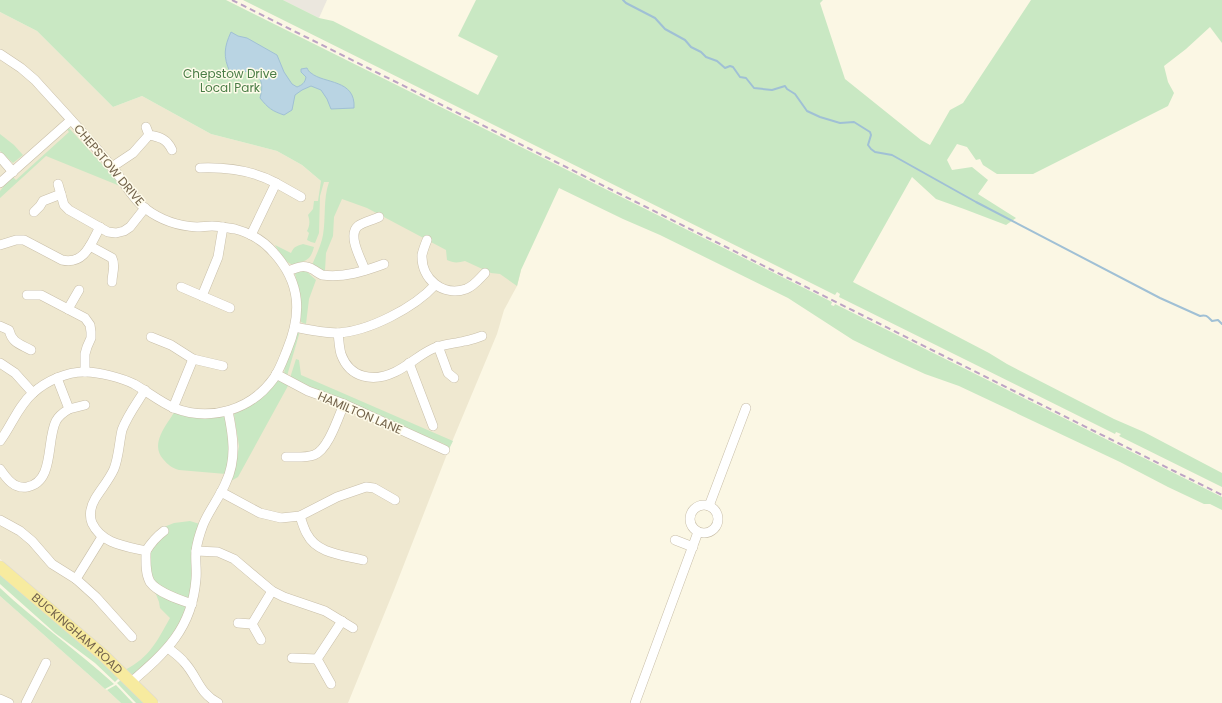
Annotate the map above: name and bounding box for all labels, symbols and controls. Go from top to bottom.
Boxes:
park label: Chepstow Drive Local Park [183,65,277,96]
street label: CHEPSTOW DRIVE [70,120,149,209]
street label: HAMILTON LANE [315,387,405,438]
street label: BUCKINGHAM ROAD [28,589,127,678]

